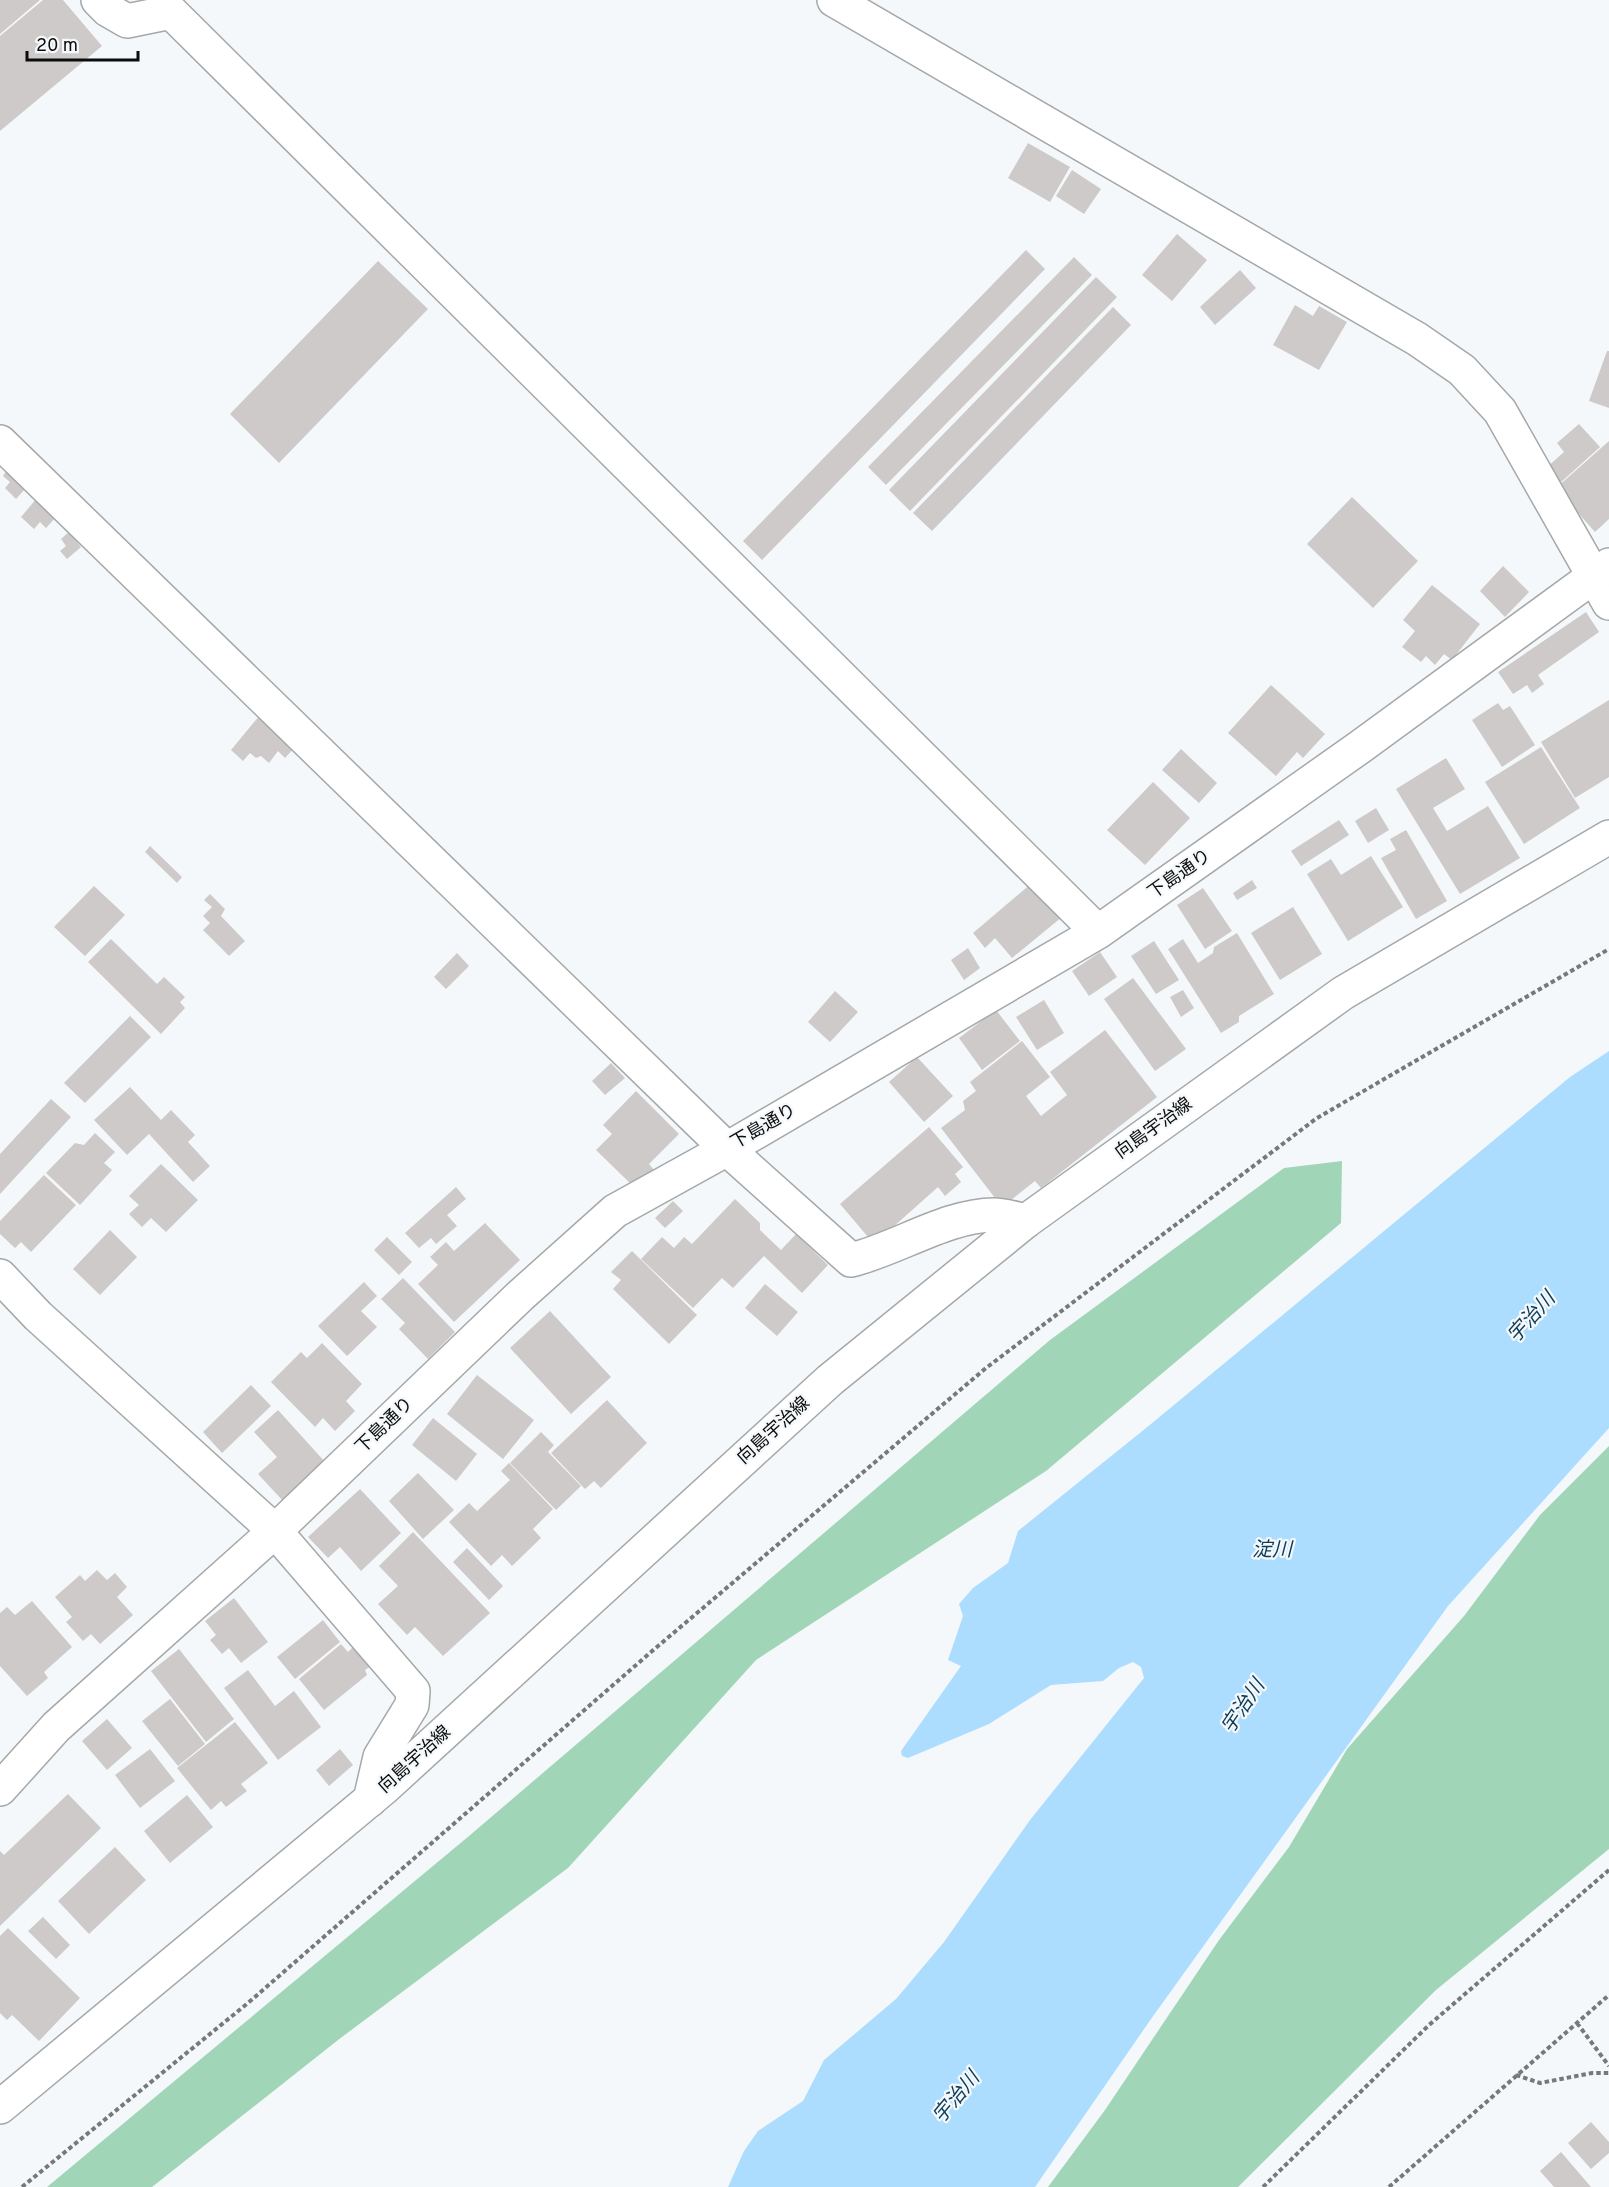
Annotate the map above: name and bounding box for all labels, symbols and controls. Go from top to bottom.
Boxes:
scale bar [27,24,138,62]
text: 20 m [36,35,78,58]
street label: 下島通り [1144,845,1216,905]
street label: 向島宇治線 [1111,1093,1197,1165]
street label: 下島通り [727,1099,801,1155]
water label: 宇治川 [1502,1286,1563,1349]
street label: 向島宇治線 [733,1392,815,1470]
street label: 下島通り [351,1393,419,1459]
water label: 淀川 [1252,1538,1294,1564]
water label: 宇治川 [1216,1673,1273,1739]
street label: 向島宇治線 [374,1721,456,1799]
water label: 宇治川 [928,2065,988,2129]

